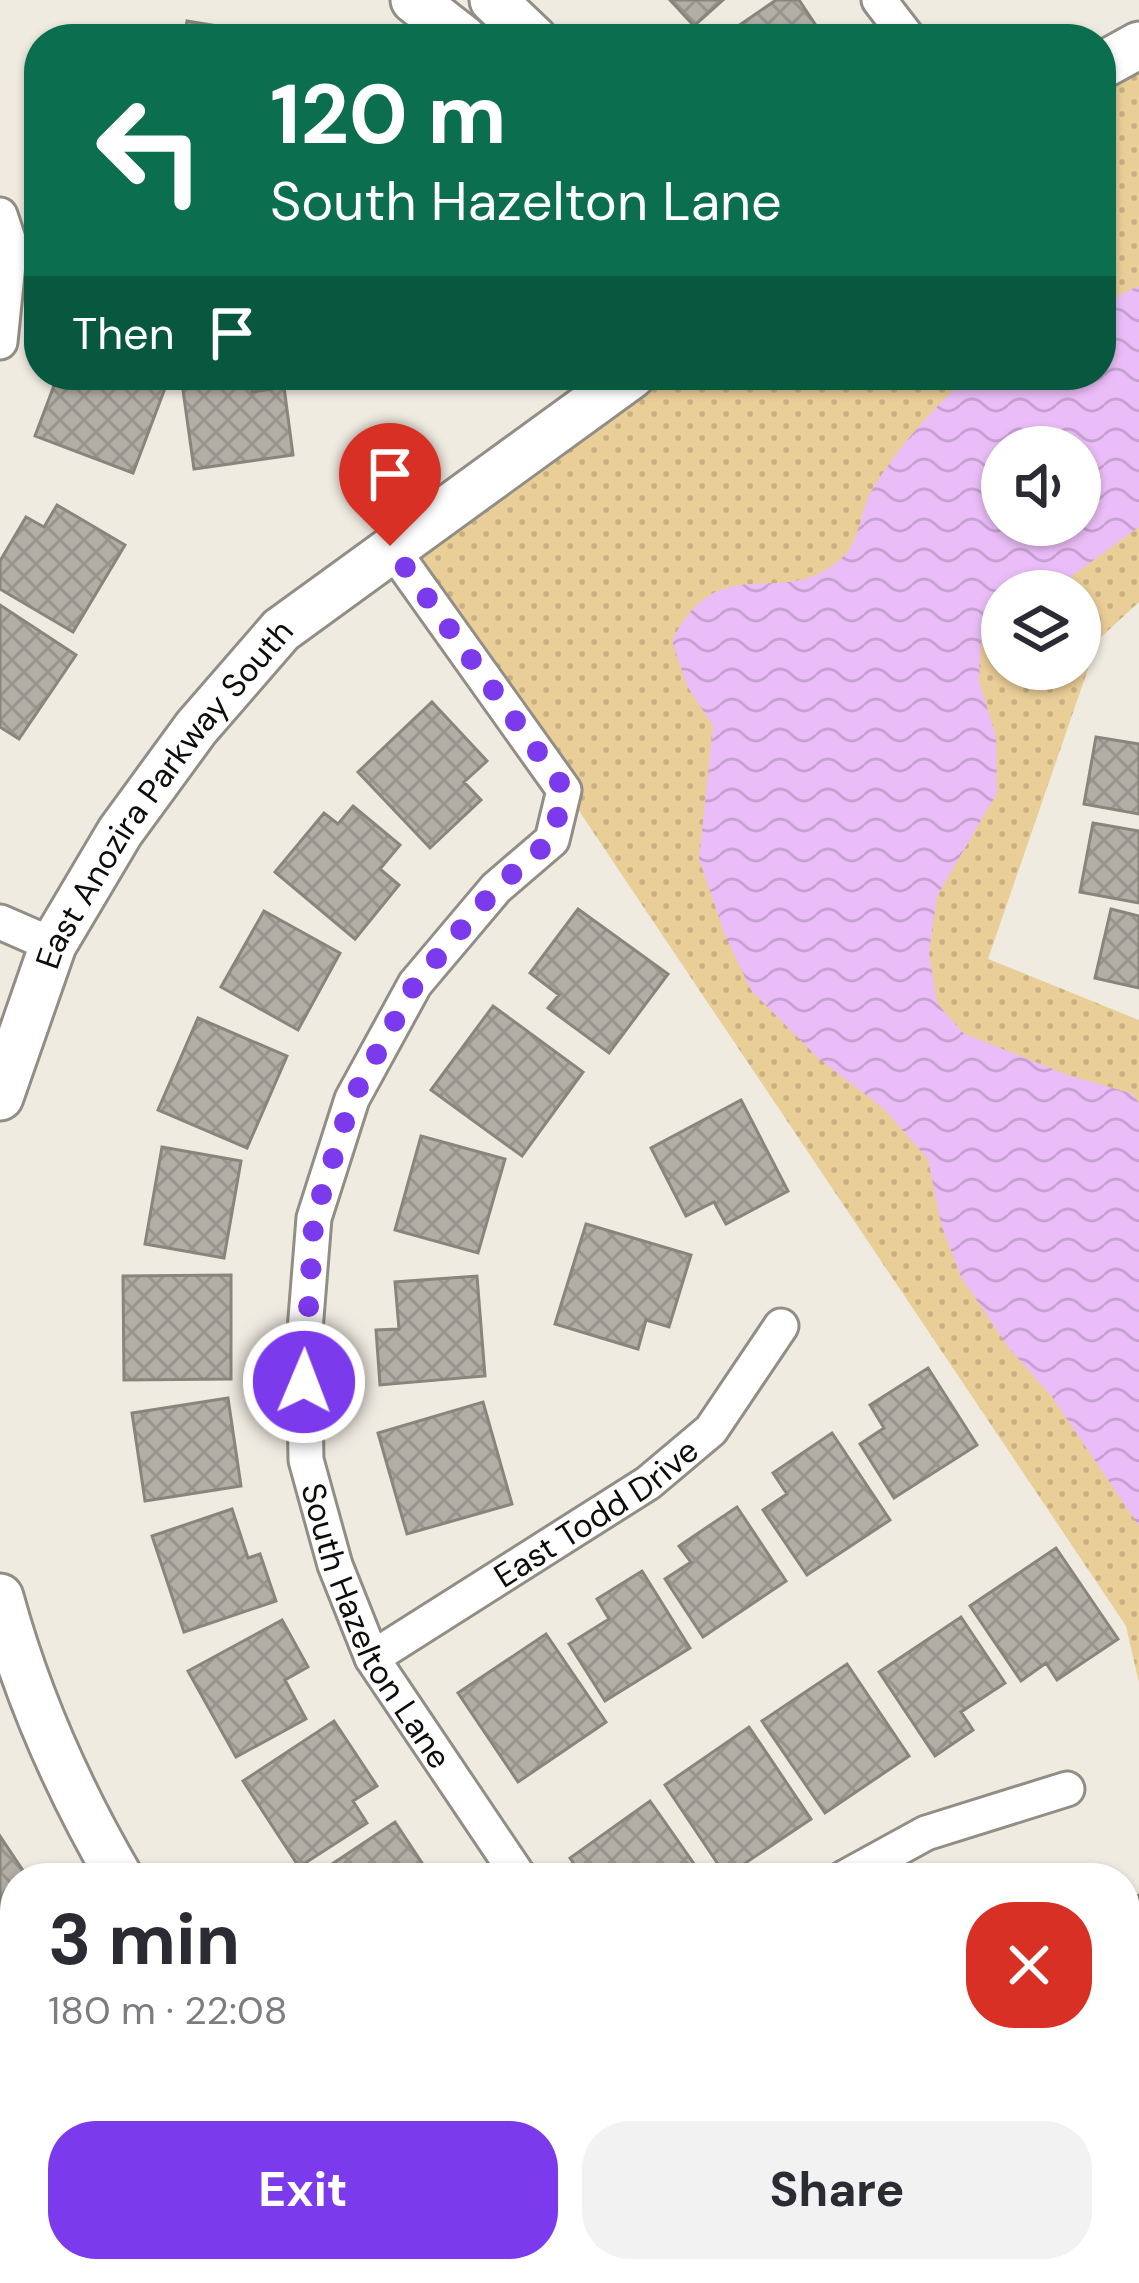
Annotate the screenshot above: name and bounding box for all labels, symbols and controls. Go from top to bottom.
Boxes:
text: 120 m [270,60,507,169]
icon: left [72,72,228,228]
text: South Hazelton Lane [270,166,782,237]
icon: arrive [199,300,265,366]
text: Then [72,304,175,363]
pin [339,423,441,546]
map controls [981,426,1101,690]
button: sound [981,426,1101,546]
icon: arrive [357,441,423,507]
button: layers [981,570,1101,690]
street label: East Anozira Parkway South [25,610,302,974]
position arrow [241,1319,367,1445]
street label: East Todd Drive [486,1429,707,1597]
street label: South Hazelton Lane [292,1478,462,1777]
text: 3 min [48,1893,240,1986]
button: close [966,1902,1092,2028]
text: 180 m · 22:08 [48,1985,287,2036]
button: Exit [48,2121,558,2259]
button: Share [582,2121,1092,2259]

